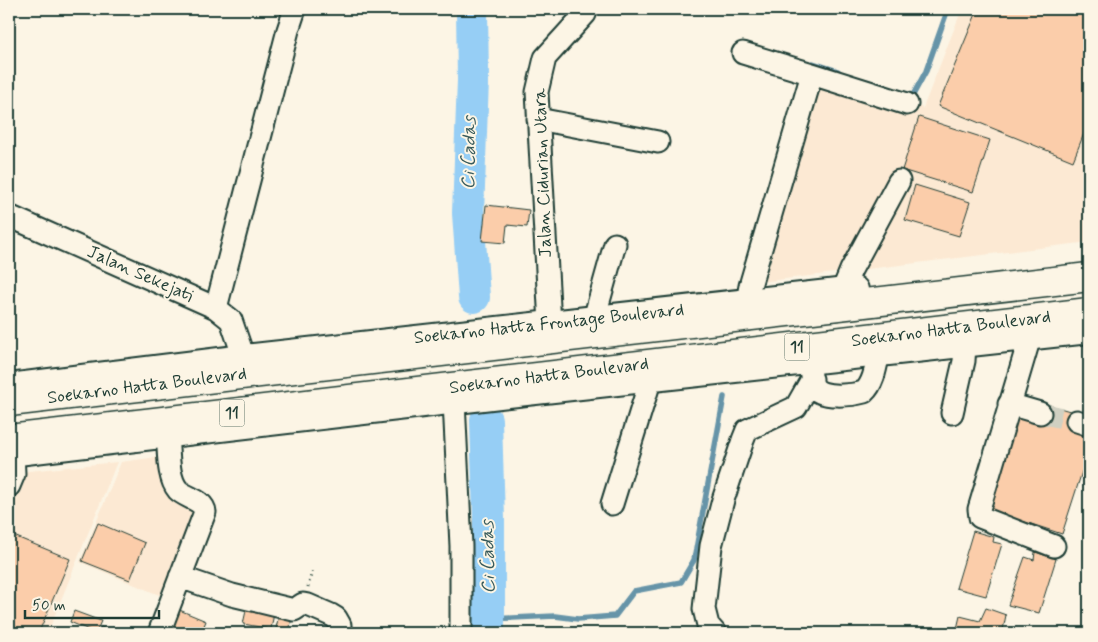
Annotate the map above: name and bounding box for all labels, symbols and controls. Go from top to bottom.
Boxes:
street label: Jalan Cidurian Utara [528,88,558,258]
water label: Ci Cadas [456,115,482,190]
street label: Jalan Sekejati [83,240,197,308]
street label: Soekarno Hatta Frontage Boulevard [413,298,685,351]
street label: Soekarno Hatta Boulevard [850,305,1052,353]
road number: 11 [784,334,810,361]
street label: Soekarno Hatta Boulevard [448,352,650,400]
street label: Soekarno Hatta Boulevard [46,362,248,410]
road number: 11 [220,399,244,426]
water label: Ci Cadas [475,519,501,594]
scale bar [25,587,159,619]
text: 50 m [32,596,66,616]

